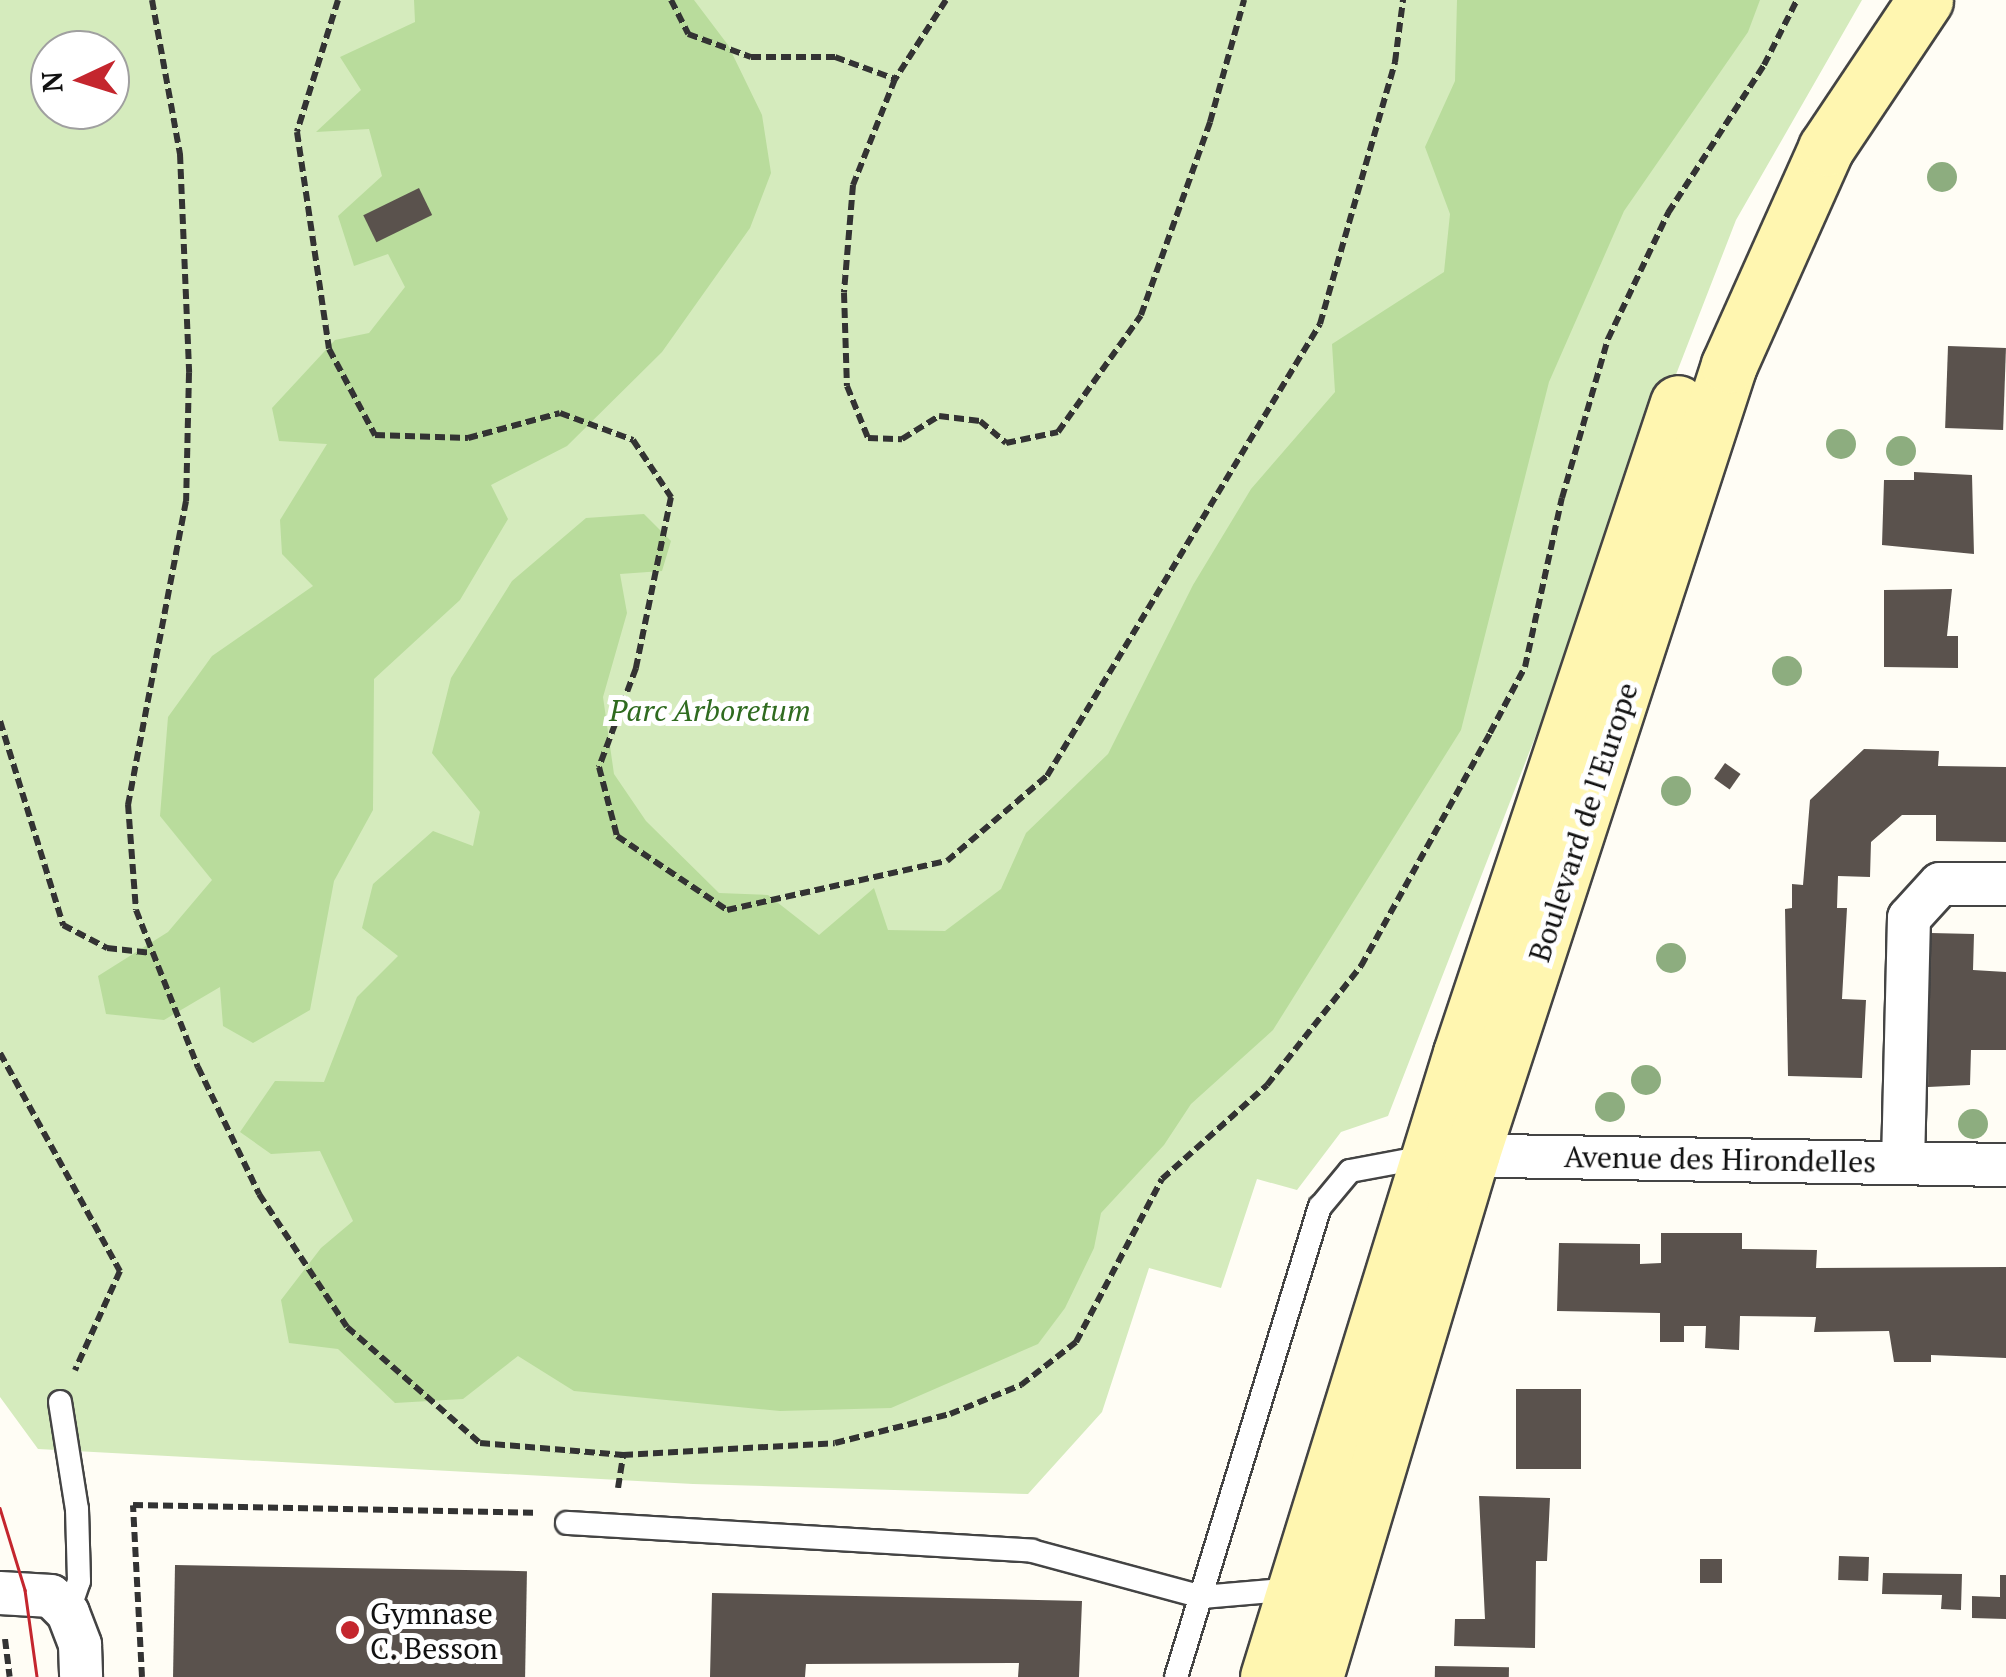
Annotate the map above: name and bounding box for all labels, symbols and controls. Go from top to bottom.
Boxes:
north arrow [30,30,130,130]
text: N [32,70,71,94]
street label: Boulevard de l'Europe [1521,678,1645,966]
park label: Parc Arboretum [609,692,811,728]
street label: Avenue des Hirondelles [1564,1138,1876,1180]
place label: Gymnase C. Besson [370,1595,499,1666]
marker: Gymnase C. Besson [339,1619,361,1641]

